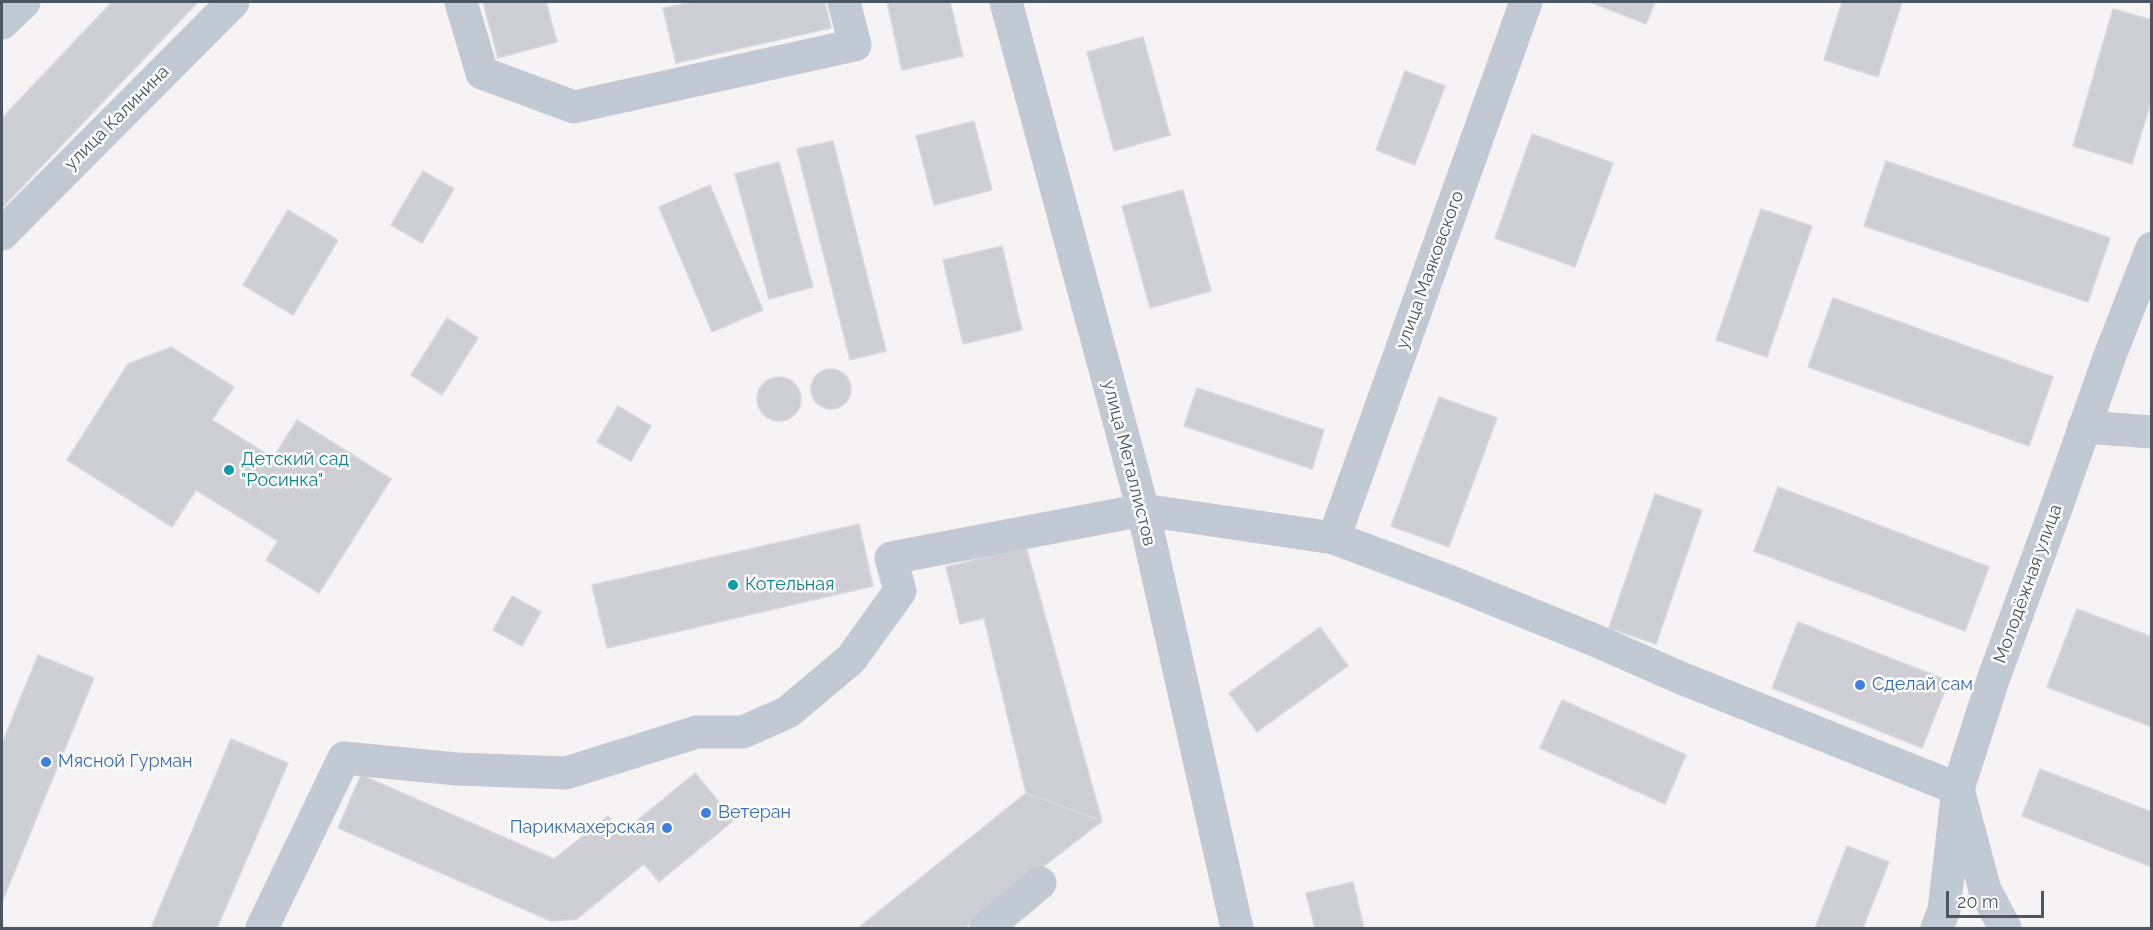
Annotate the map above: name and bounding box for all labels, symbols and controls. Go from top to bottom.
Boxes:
street label: улица Калинина [60,61,174,175]
street label: улица Маяковского [1391,188,1469,352]
street label: улица Металлистов [1098,378,1160,548]
place label: Детский сад "Росинка" [241,449,349,492]
marker: Детский сад "Росинка" [222,463,236,477]
street label: Молодёжная улица [1989,502,2067,666]
place label: Котельная [745,574,834,596]
marker: Котельная [726,578,740,592]
place label: Сделай сам [1872,674,1973,696]
marker: Сделай сам [1853,678,1867,692]
place label: Мясной Гурман [58,751,193,773]
marker: Мясной Гурман [39,755,53,769]
place label: Ветеран [718,802,791,824]
marker: Ветеран [699,806,713,820]
place label: Парикмахерская [510,817,655,839]
marker: Парикмахерская [660,821,674,835]
scale bar [1949,879,2046,917]
text: 20 m [1957,891,1999,912]

